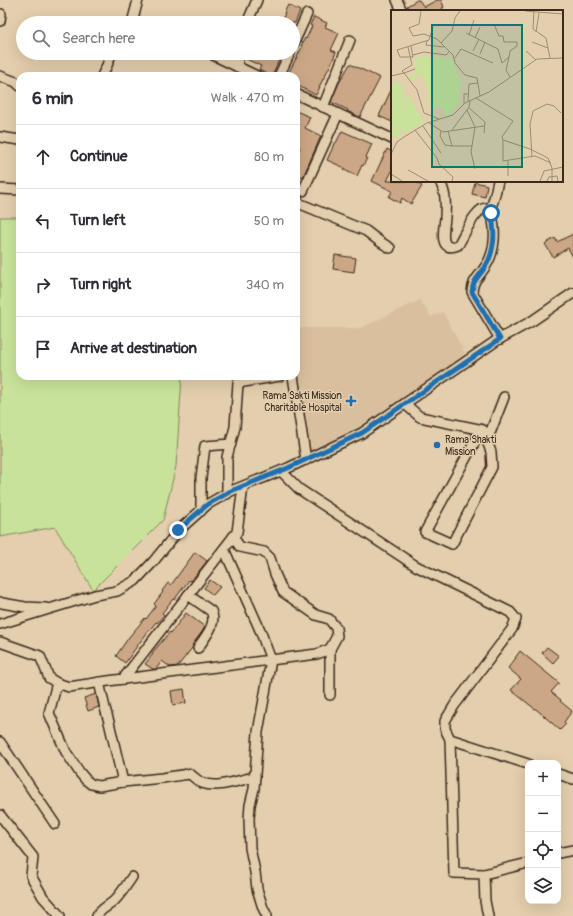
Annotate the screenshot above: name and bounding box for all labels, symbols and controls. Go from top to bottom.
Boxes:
inset map [391,10,563,182]
search box [16,16,300,60]
icon: search [30,27,52,49]
text: Search here [62,29,135,48]
text: 6 min [32,88,73,109]
text: Walk · 470 m [211,90,284,106]
icon: ahead [32,146,54,168]
text: Continue [70,147,128,166]
text: 80 m [254,149,284,165]
route start [482,204,500,222]
icon: left [32,210,54,232]
text: Turn left [70,211,126,230]
text: 50 m [254,213,284,229]
icon: right [32,274,54,296]
text: Turn right [70,275,131,294]
text: 340 m [246,277,284,293]
icon: arrive [32,338,54,360]
text: Arrive at destination [70,339,197,358]
place label: Rama Sakti Mission Charitable Hospital [263,390,342,414]
marker: Rama Sakti Mission Charitable Hospital [345,395,357,407]
place label: Rama Shakti Mission [445,434,497,458]
marker: Rama Shakti Mission [432,440,442,450]
route end [169,521,187,539]
map controls [525,760,561,904]
button: + [525,760,561,796]
button: − [525,796,561,832]
button: locate [525,832,561,868]
button: layers [525,868,561,904]

